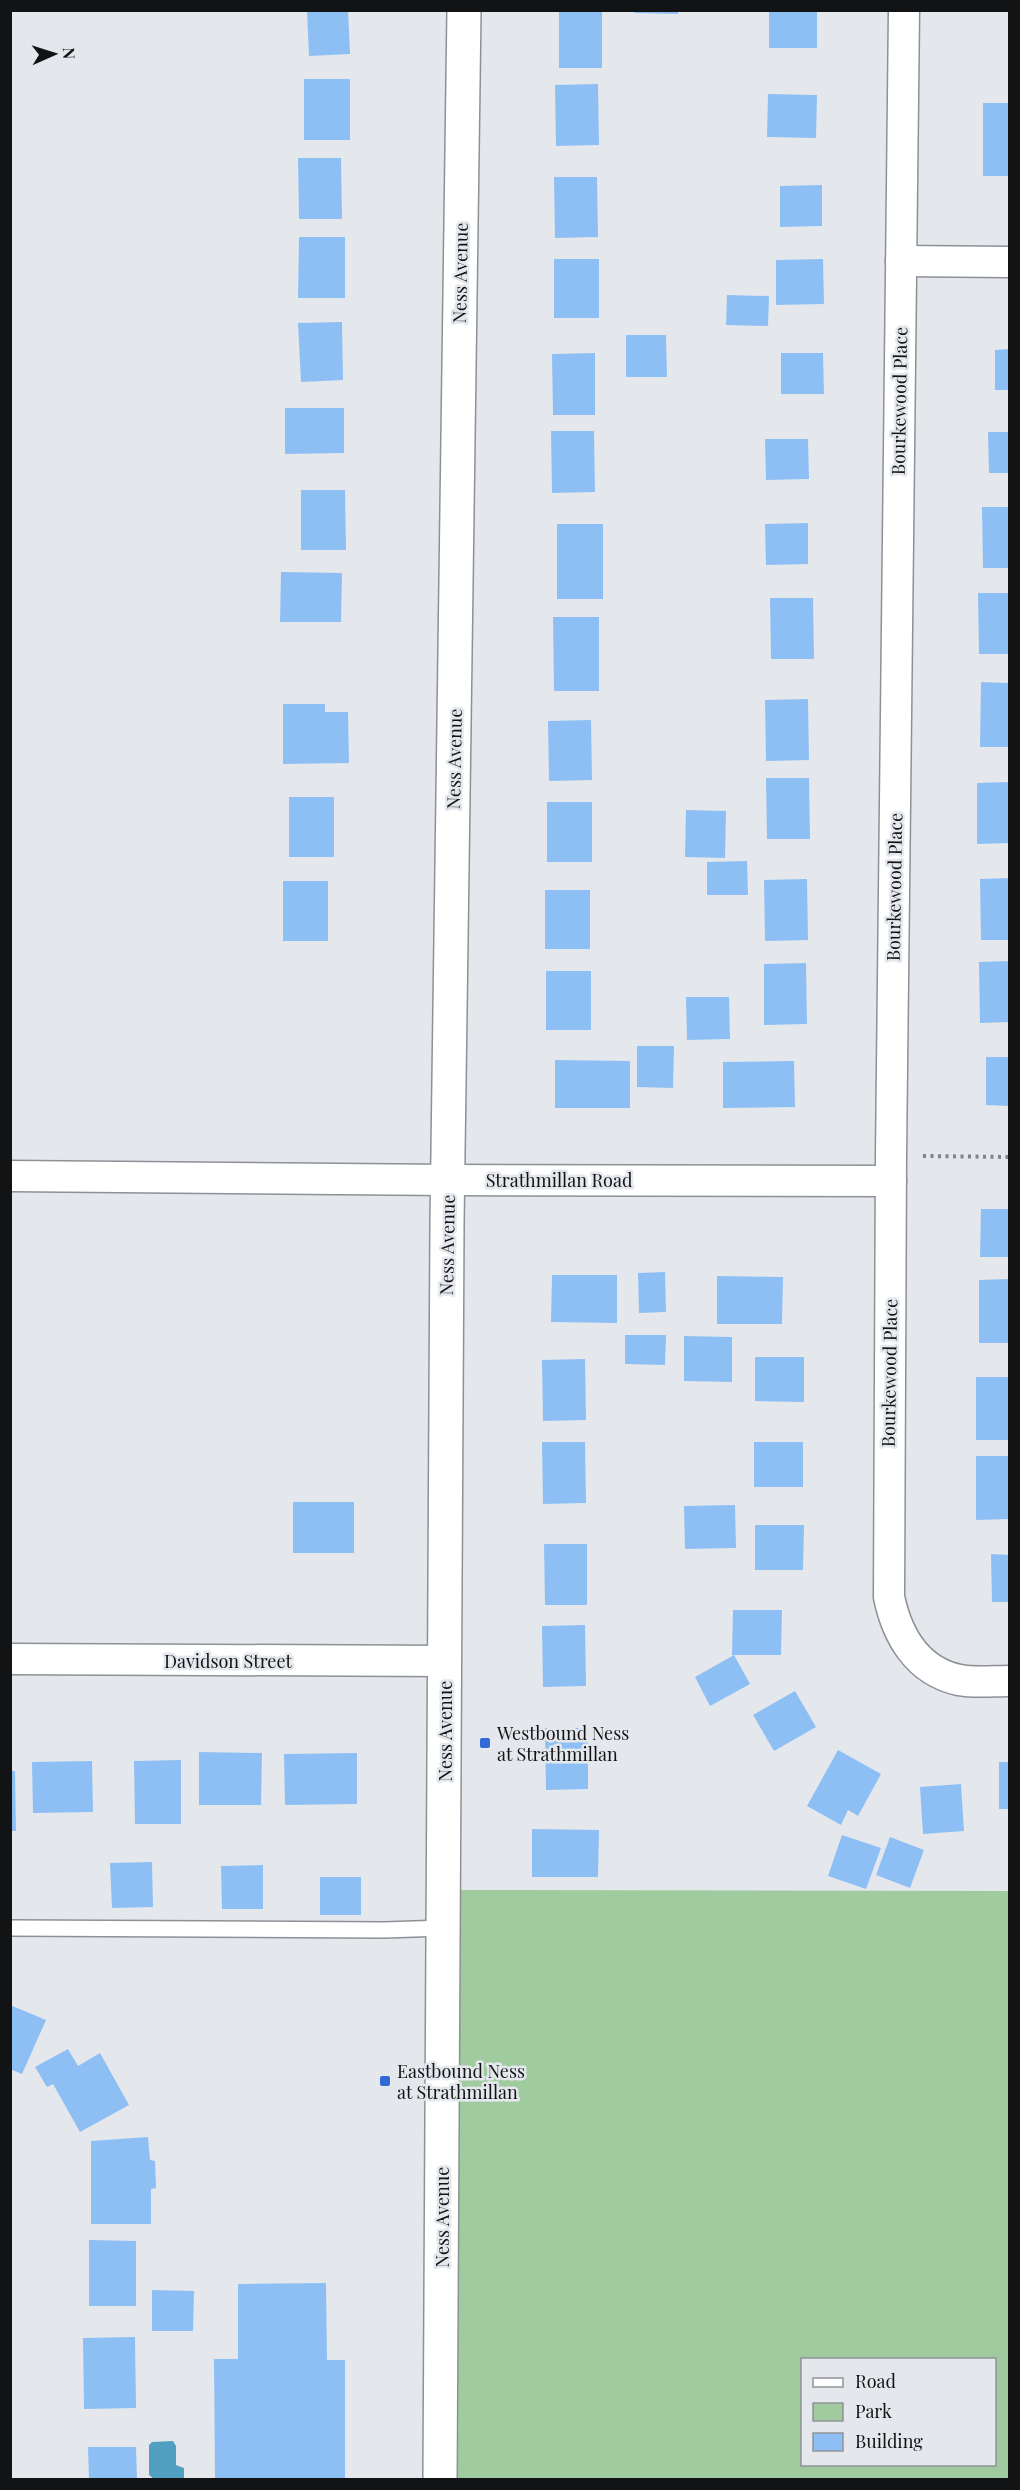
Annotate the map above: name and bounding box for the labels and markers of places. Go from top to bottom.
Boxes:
place label: Westbound Ness at Strathmillan [496,1721,629,1766]
marker: Westbound Ness at Strathmillan [478,1736,492,1750]
place label: Eastbound Ness at Strathmillan [397,2059,525,2104]
marker: Eastbound Ness at Strathmillan [378,2074,392,2088]

